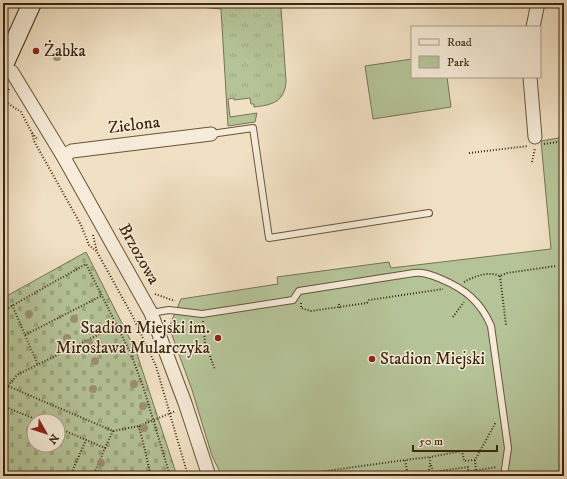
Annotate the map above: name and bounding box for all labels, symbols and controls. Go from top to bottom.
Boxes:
legend [411,26,541,78]
text: Road [447,35,472,50]
place label: Żabka [44,40,86,62]
marker: Żabka [31,46,41,56]
text: Park [447,55,469,70]
street label: Zielona [107,111,162,139]
street label: Brzozowa [113,220,165,289]
place label: Stadion Miejski im. Mirosława Mularczyka [56,317,211,359]
marker: Stadion Miejski im. Mirosława Mularczyka [213,333,223,343]
place label: Stadion Miejski [380,348,485,370]
marker: Stadion Miejski [367,354,377,364]
north arrow [26,413,66,453]
scale bar [413,427,497,453]
text: N [45,431,61,447]
text: 50 m [419,434,443,449]

